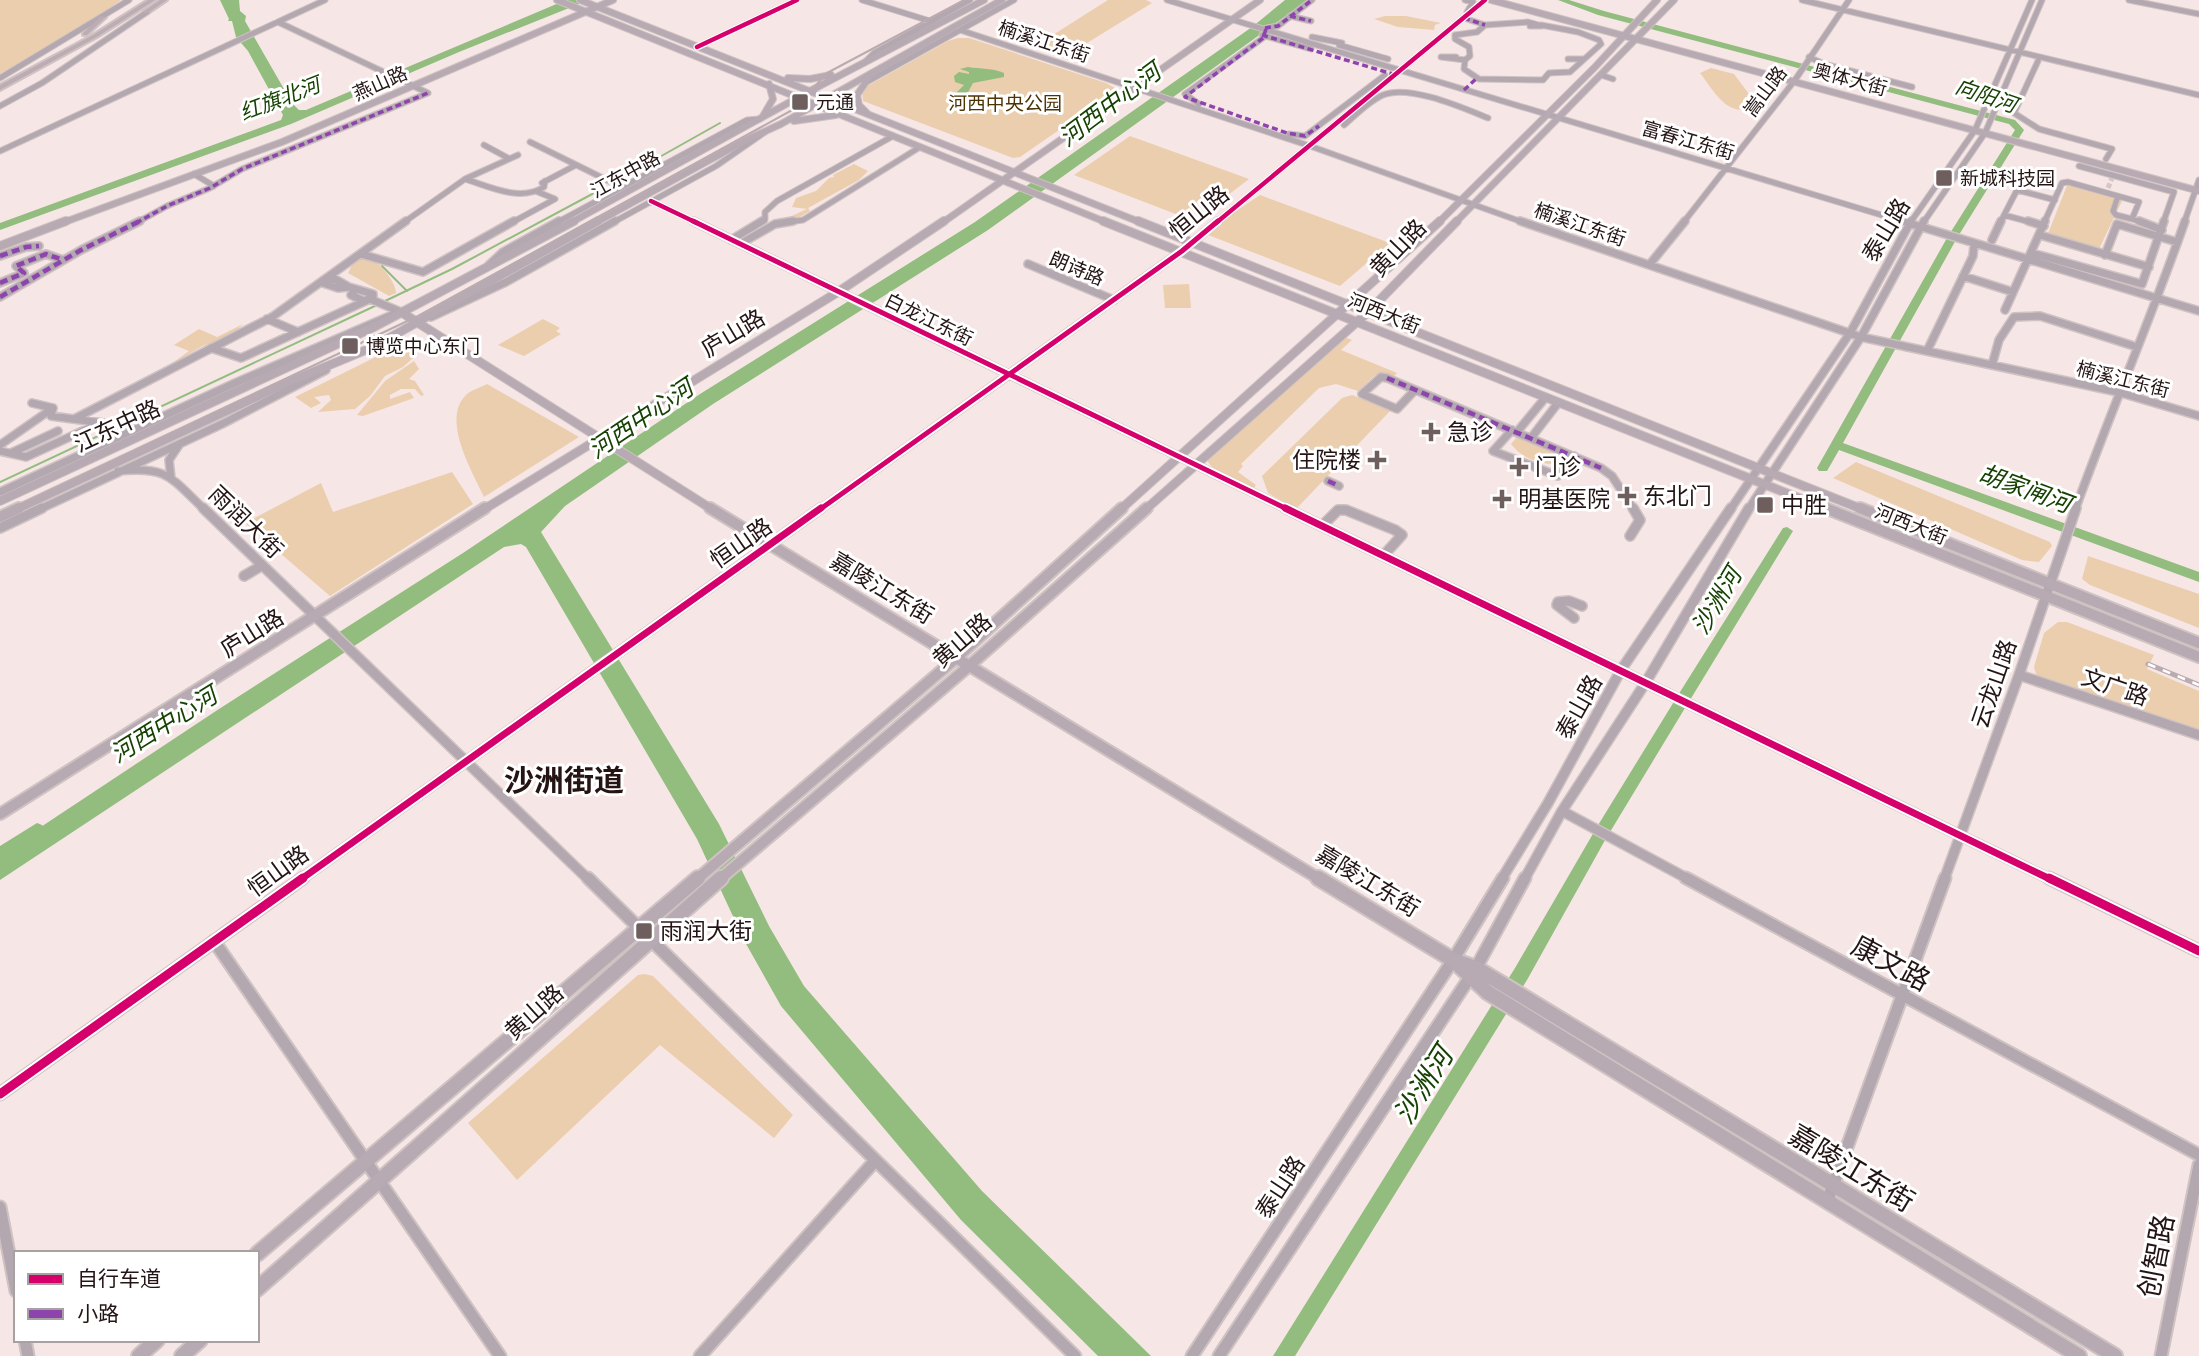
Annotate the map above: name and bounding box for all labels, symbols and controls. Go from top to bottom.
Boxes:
street label: 楠溪江东街 [995,15,1093,66]
water label: 河西中心河 [1052,54,1169,151]
street label: 奥体大街 [1810,58,1890,99]
street label: 燕山路 [349,60,411,105]
street label: 嵩山路 [1738,61,1791,120]
water label: 红旗北河 [236,69,327,124]
water label: 向阳河 [1953,73,2024,118]
place label: 元通 [816,90,854,113]
park label: 河西中央公园 [948,91,1062,114]
marker: 元通 [790,92,810,112]
street label: 富春江东街 [1639,115,1737,164]
street label: 江东中路 [586,145,664,202]
place label: 新城科技园 [1960,166,2055,189]
marker: 新城科技园 [1934,168,1954,188]
street label: 恒山路 [1163,179,1234,244]
street label: 泰山路 [1855,193,1915,266]
street label: 楠溪江东街 [1531,197,1629,250]
street label: 黄山路 [1363,213,1431,282]
street label: 朗诗路 [1046,246,1108,289]
street label: 白龙江东街 [881,287,977,350]
street label: 河西大街 [1345,288,1424,337]
street label: 庐山路 [696,302,769,362]
place label: 博览中心东门 [366,334,480,357]
marker: 博览中心东门 [340,336,360,356]
street label: 楠溪江东街 [2074,356,2172,401]
water label: 河西中心河 [582,370,701,463]
street label: 江东中路 [69,393,164,457]
place label: 急诊 [1447,417,1493,445]
marker: 急诊 [1421,422,1441,442]
place label: 住院楼 [1292,445,1361,473]
marker: 住院楼 [1367,450,1387,470]
place label: 门诊 [1535,452,1581,480]
marker: 门诊 [1509,457,1529,477]
water label: 胡家闸河 [1975,458,2079,519]
street label: 雨润大街 [204,479,290,563]
place label: 东北门 [1643,481,1712,509]
place label: 明基医院 [1518,484,1610,512]
marker: 东北门 [1617,486,1637,506]
marker: 明基医院 [1492,489,1512,509]
place label: 中胜 [1781,490,1827,518]
marker: 中胜 [1755,495,1775,515]
street label: 河西大街 [1872,499,1951,548]
street label: 恒山路 [704,511,777,573]
street label: 嘉陵江东街 [826,546,939,629]
water label: 沙洲河 [1685,558,1749,639]
street label: 庐山路 [215,602,288,662]
street label: 黄山路 [926,606,997,672]
street label: 云龙山路 [1965,636,2021,732]
street label: 文广路 [2078,662,2153,711]
street label: 泰山路 [1549,670,1607,743]
water label: 河西中心河 [105,678,225,768]
district label: 沙洲街道 [504,761,624,797]
street label: 恒山路 [241,839,314,902]
street label: 嘉陵江东街 [1312,839,1425,922]
place label: 雨润大街 [660,916,752,944]
marker: 雨润大街 [634,921,654,941]
street label: 康文路 [1846,927,1937,997]
street label: 黄山路 [498,978,568,1045]
water label: 沙洲河 [1385,1036,1461,1129]
street label: 嘉陵江东街 [1784,1117,1921,1218]
street label: 泰山路 [1249,1150,1310,1223]
street label: 创智路 [2130,1211,2180,1300]
legend [14,1251,259,1342]
text: 自行车道 [77,1265,161,1290]
text: 小路 [77,1300,119,1325]

